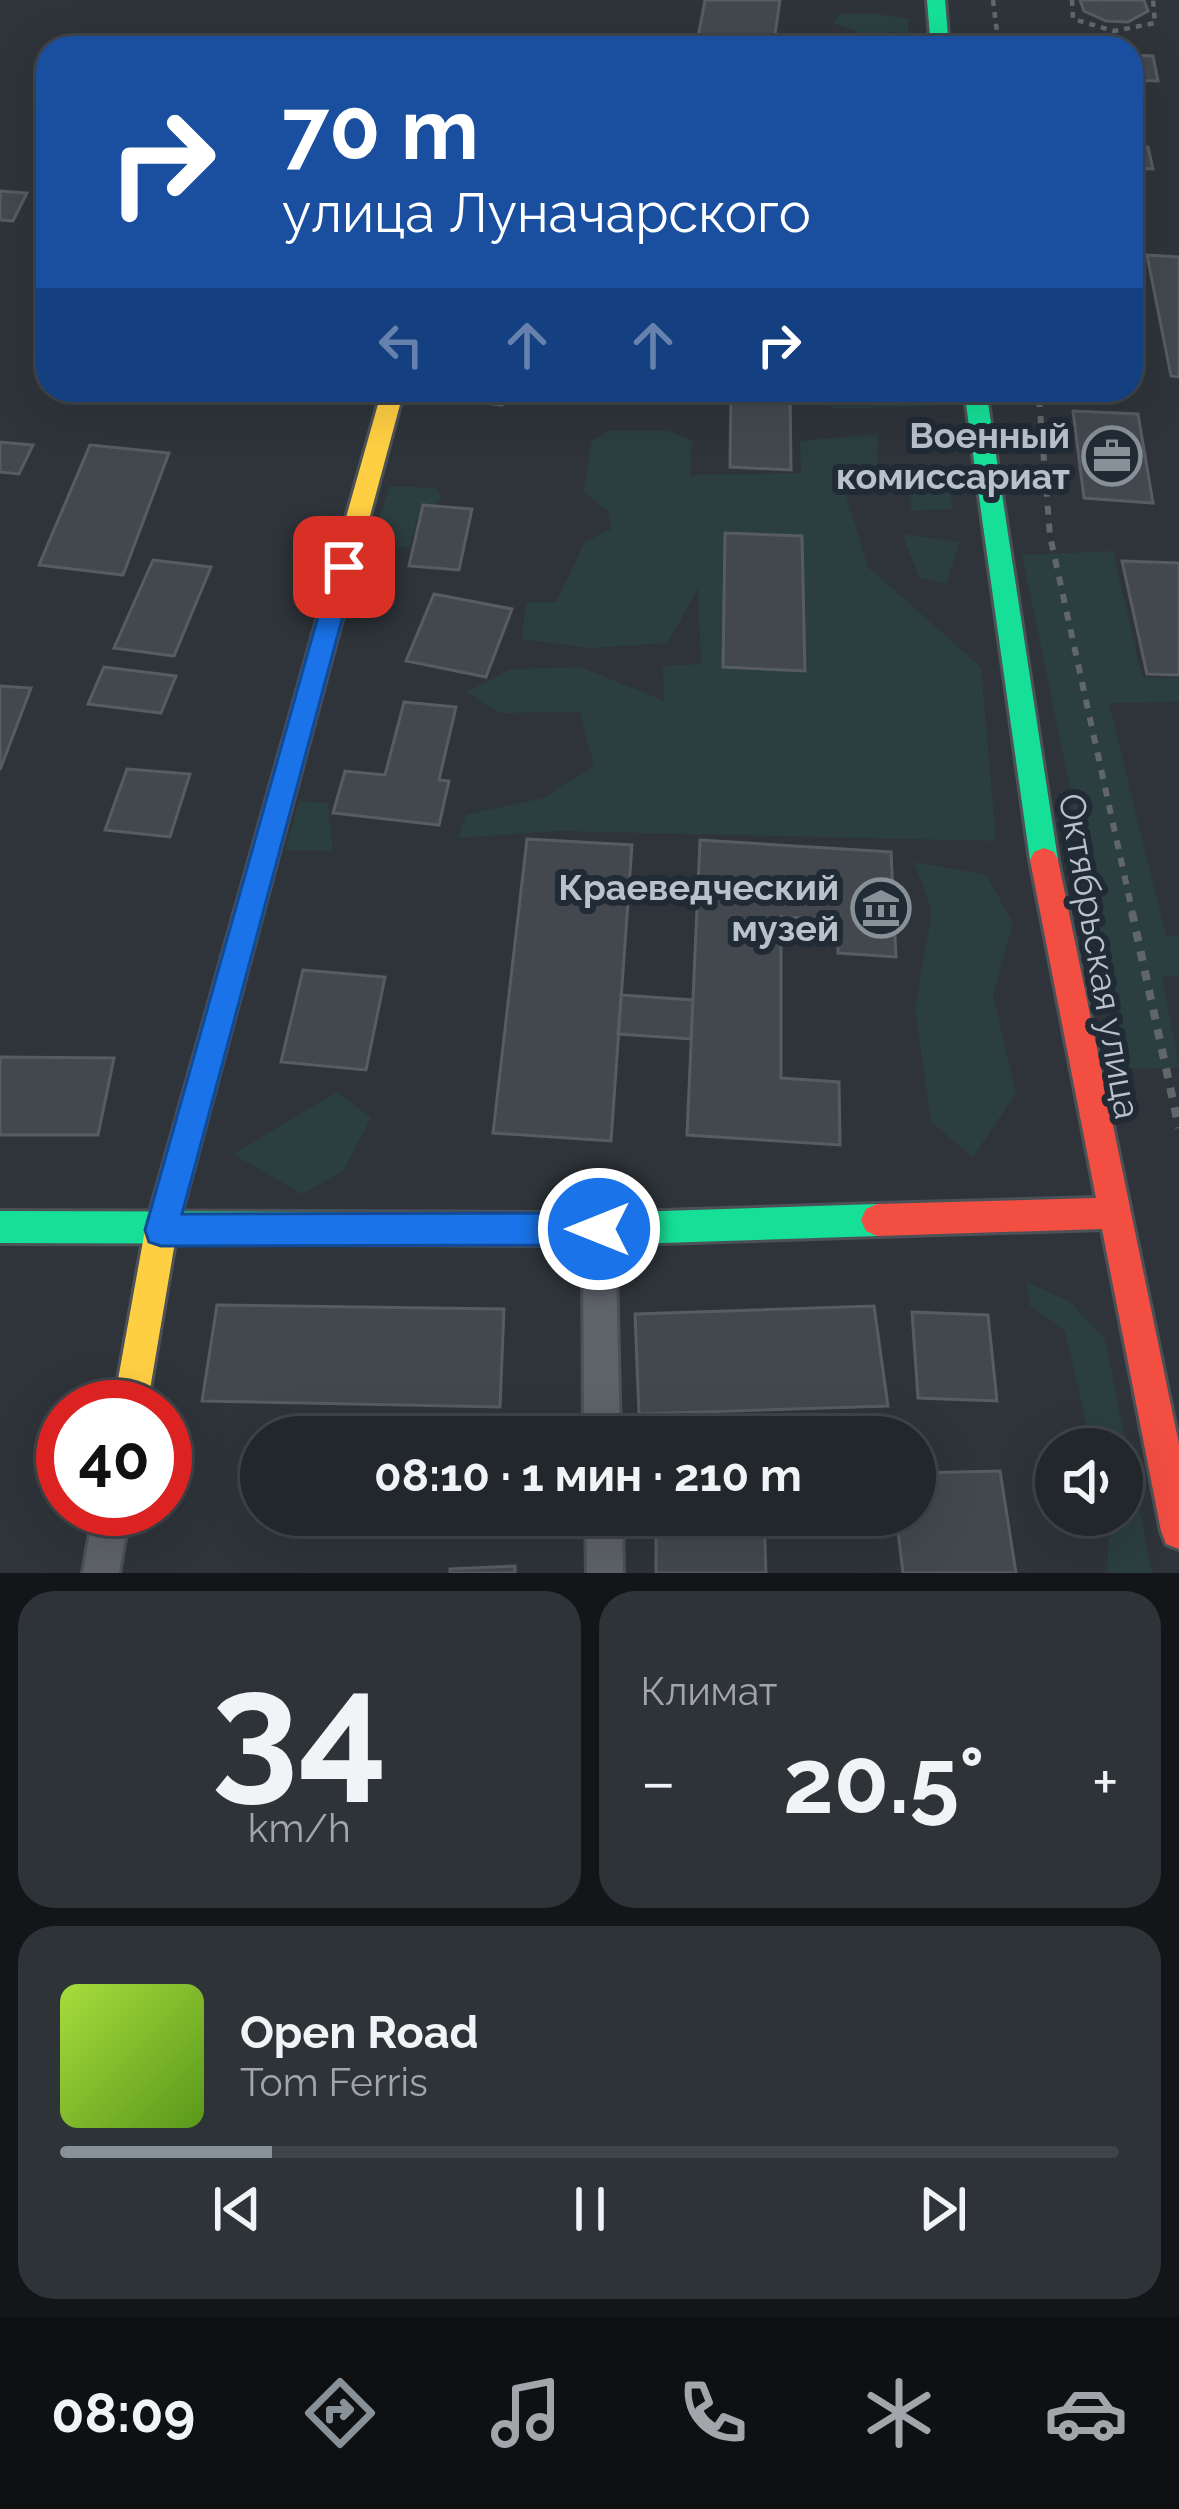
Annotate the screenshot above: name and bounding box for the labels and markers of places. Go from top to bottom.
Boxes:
place label: Военный комиссариат [836,414,1070,497]
office icon: Военный комиссариат [1081,425,1143,487]
pin [293,516,395,618]
place label: Краеведческий музей [558,866,839,949]
museum icon: Краеведческий музей [850,877,912,939]

